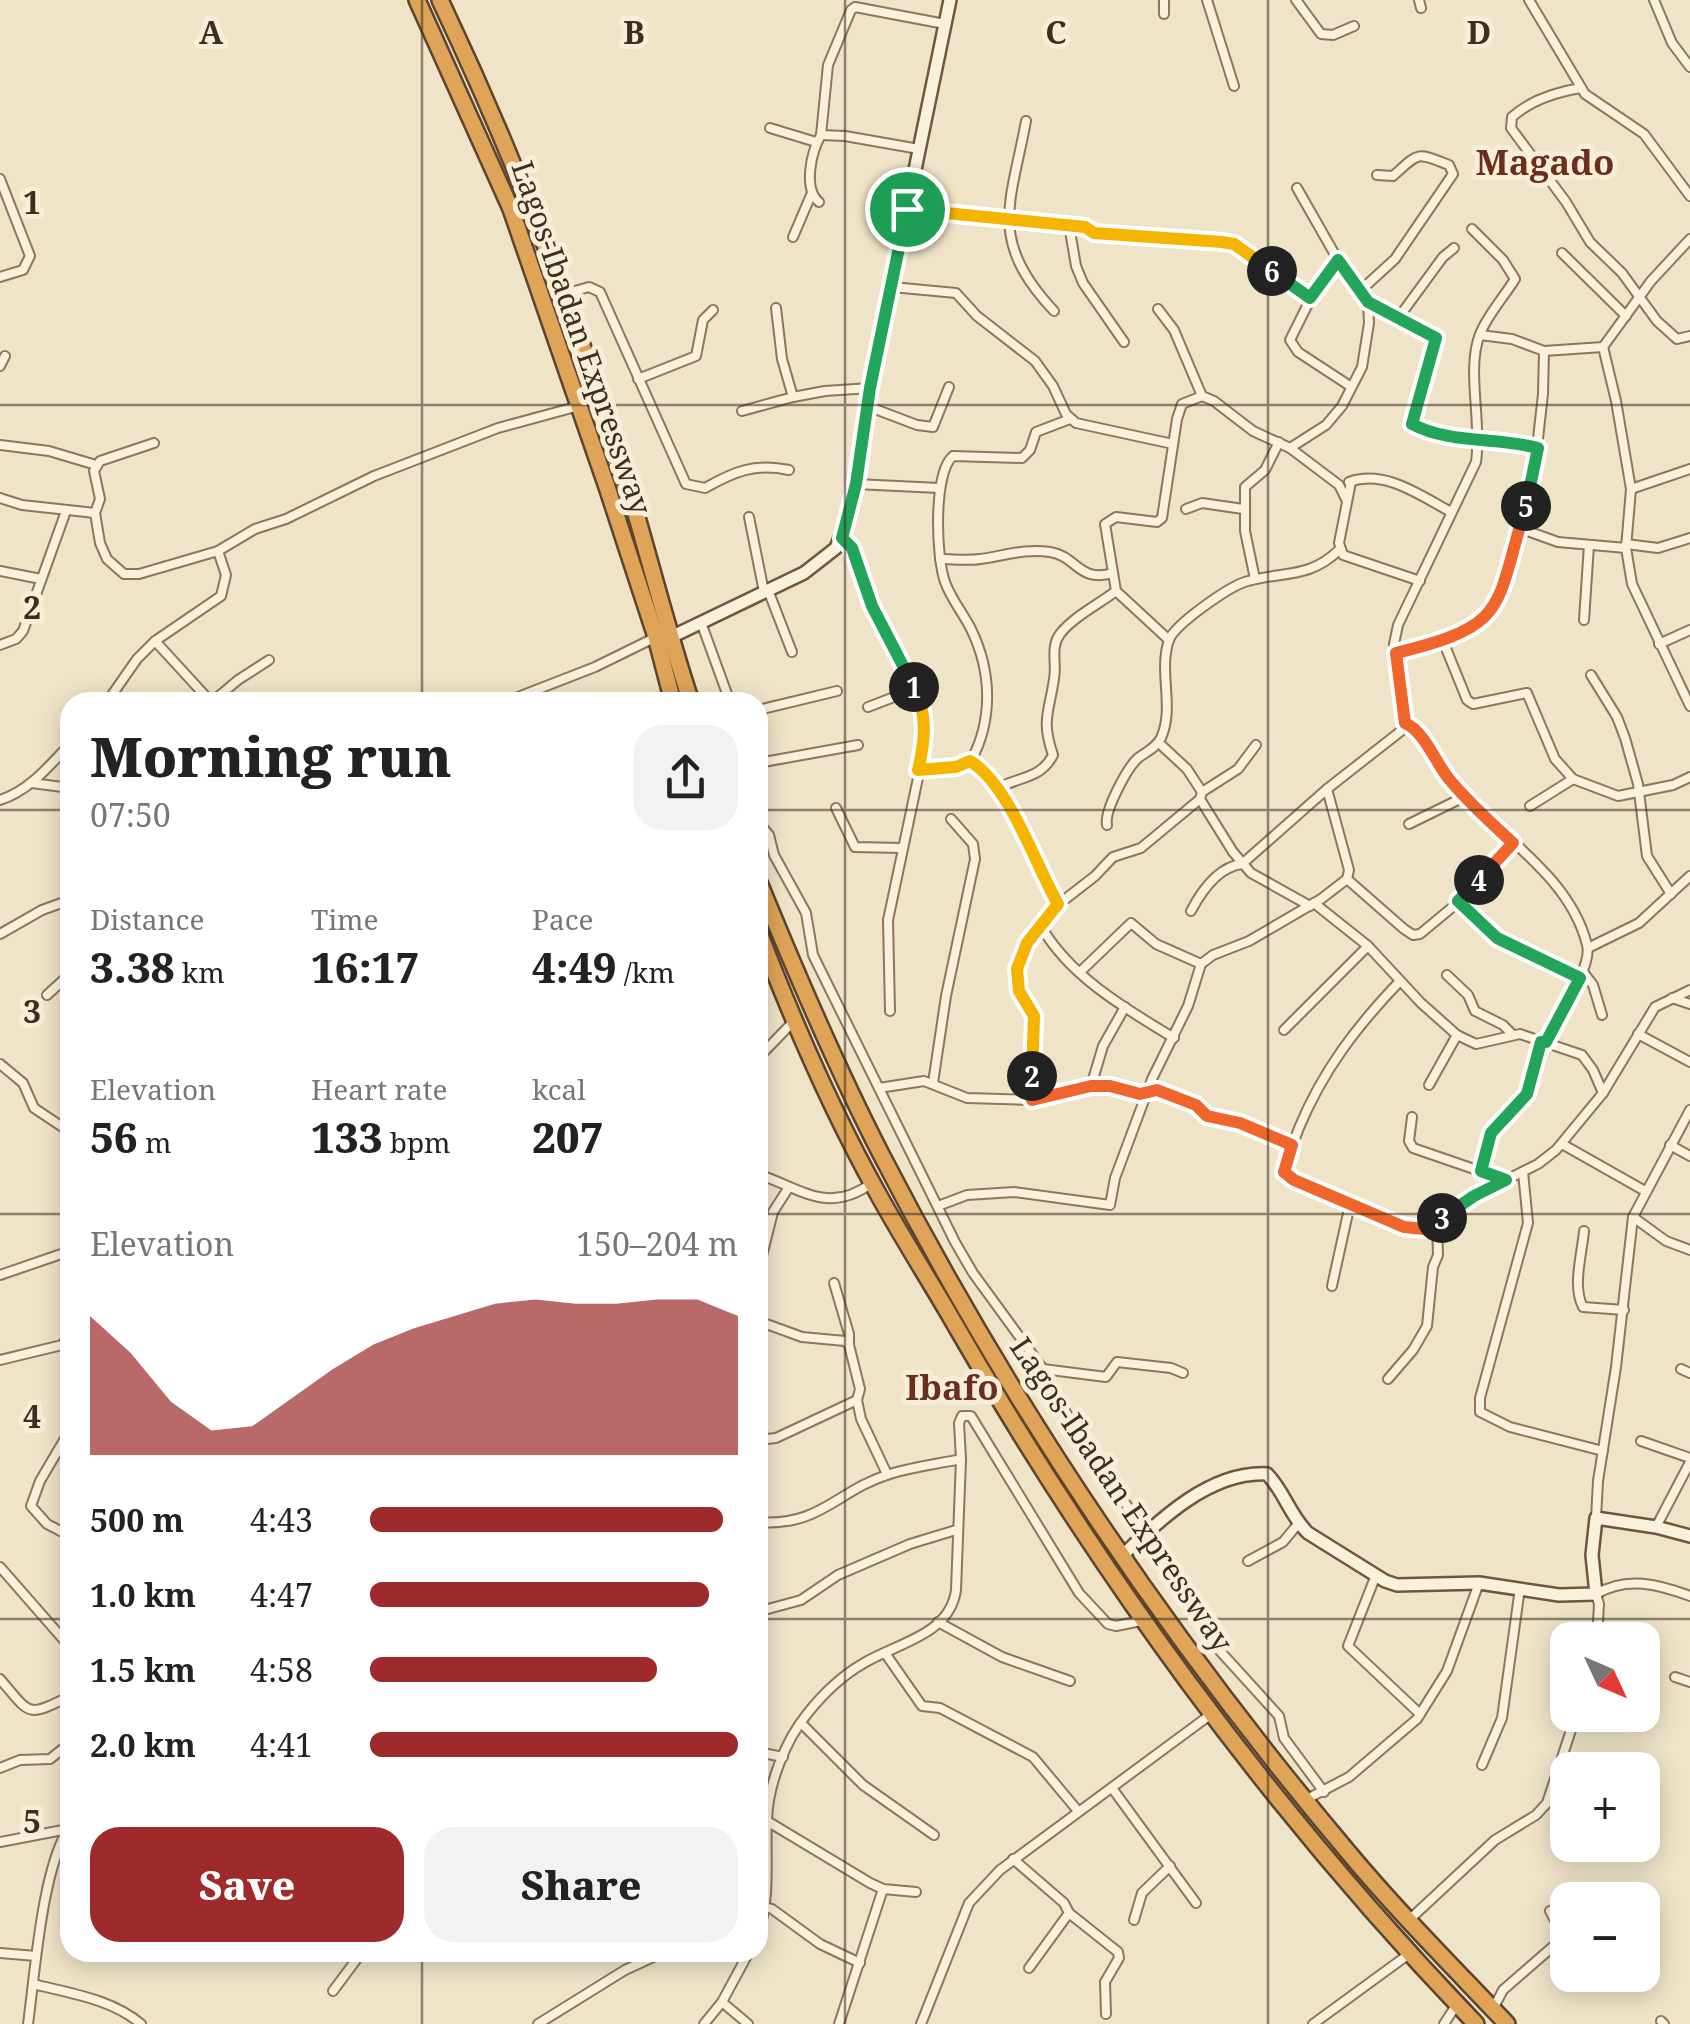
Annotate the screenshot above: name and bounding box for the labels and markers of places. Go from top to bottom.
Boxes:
pin [865,167,950,252]
pin: 6 [1247,246,1297,296]
pin: 5 [1501,481,1551,531]
pin: 1 [889,662,939,712]
pin: 4 [1454,855,1504,905]
pin: 2 [1007,1051,1057,1101]
pin: 3 [1417,1193,1467,1243]

